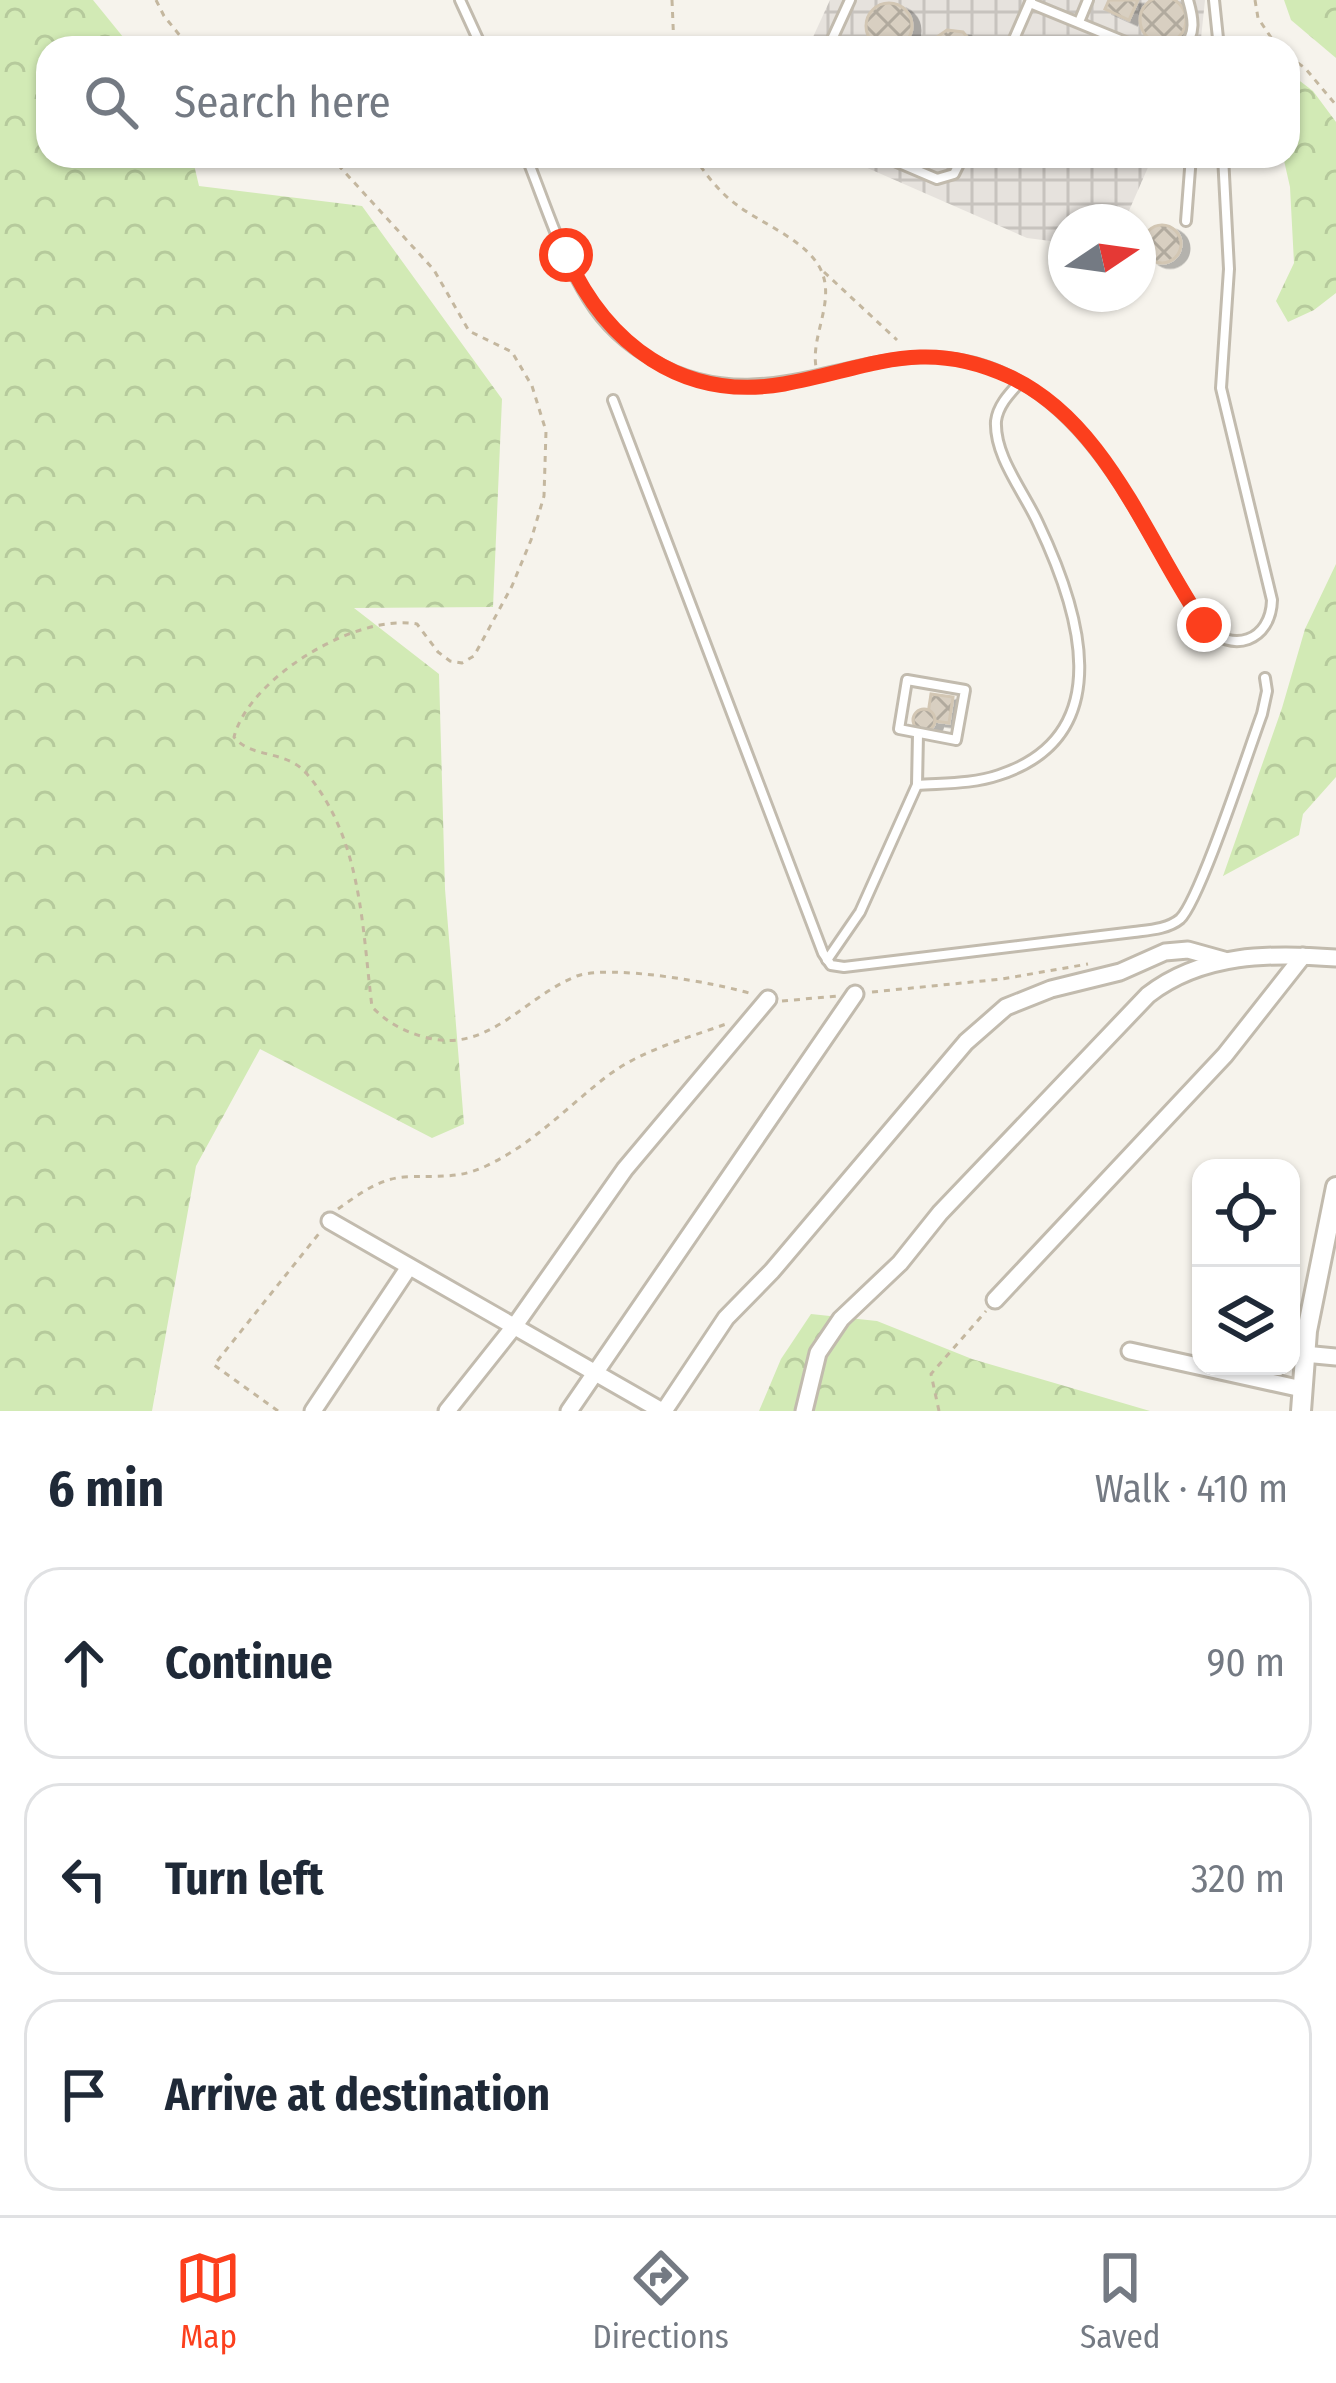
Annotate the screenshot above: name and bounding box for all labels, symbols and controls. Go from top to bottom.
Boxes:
search box [36,36,1300,168]
icon: search [78,69,144,135]
text: Search here [174,75,391,129]
north arrow [1048,204,1156,312]
route start [539,228,593,282]
route end [1177,598,1231,652]
map controls [1192,1159,1300,1375]
button: locate [1192,1159,1300,1267]
button: layers [1192,1267,1300,1375]
text: 6 min [48,1458,164,1520]
text: Walk · 410 m [1095,1466,1288,1512]
icon: ahead [51,1630,117,1696]
text: Continue [165,1636,333,1690]
text: 90 m [1207,1640,1285,1686]
icon: left [51,1846,117,1912]
text: Turn left [165,1852,324,1906]
text: 320 m [1191,1856,1285,1902]
icon: arrive [51,2062,117,2128]
text: Arrive at destination [165,2068,550,2122]
tab: Map [175,2245,241,2357]
tab: Directions [592,2245,729,2357]
tab: Saved [1080,2245,1160,2357]

